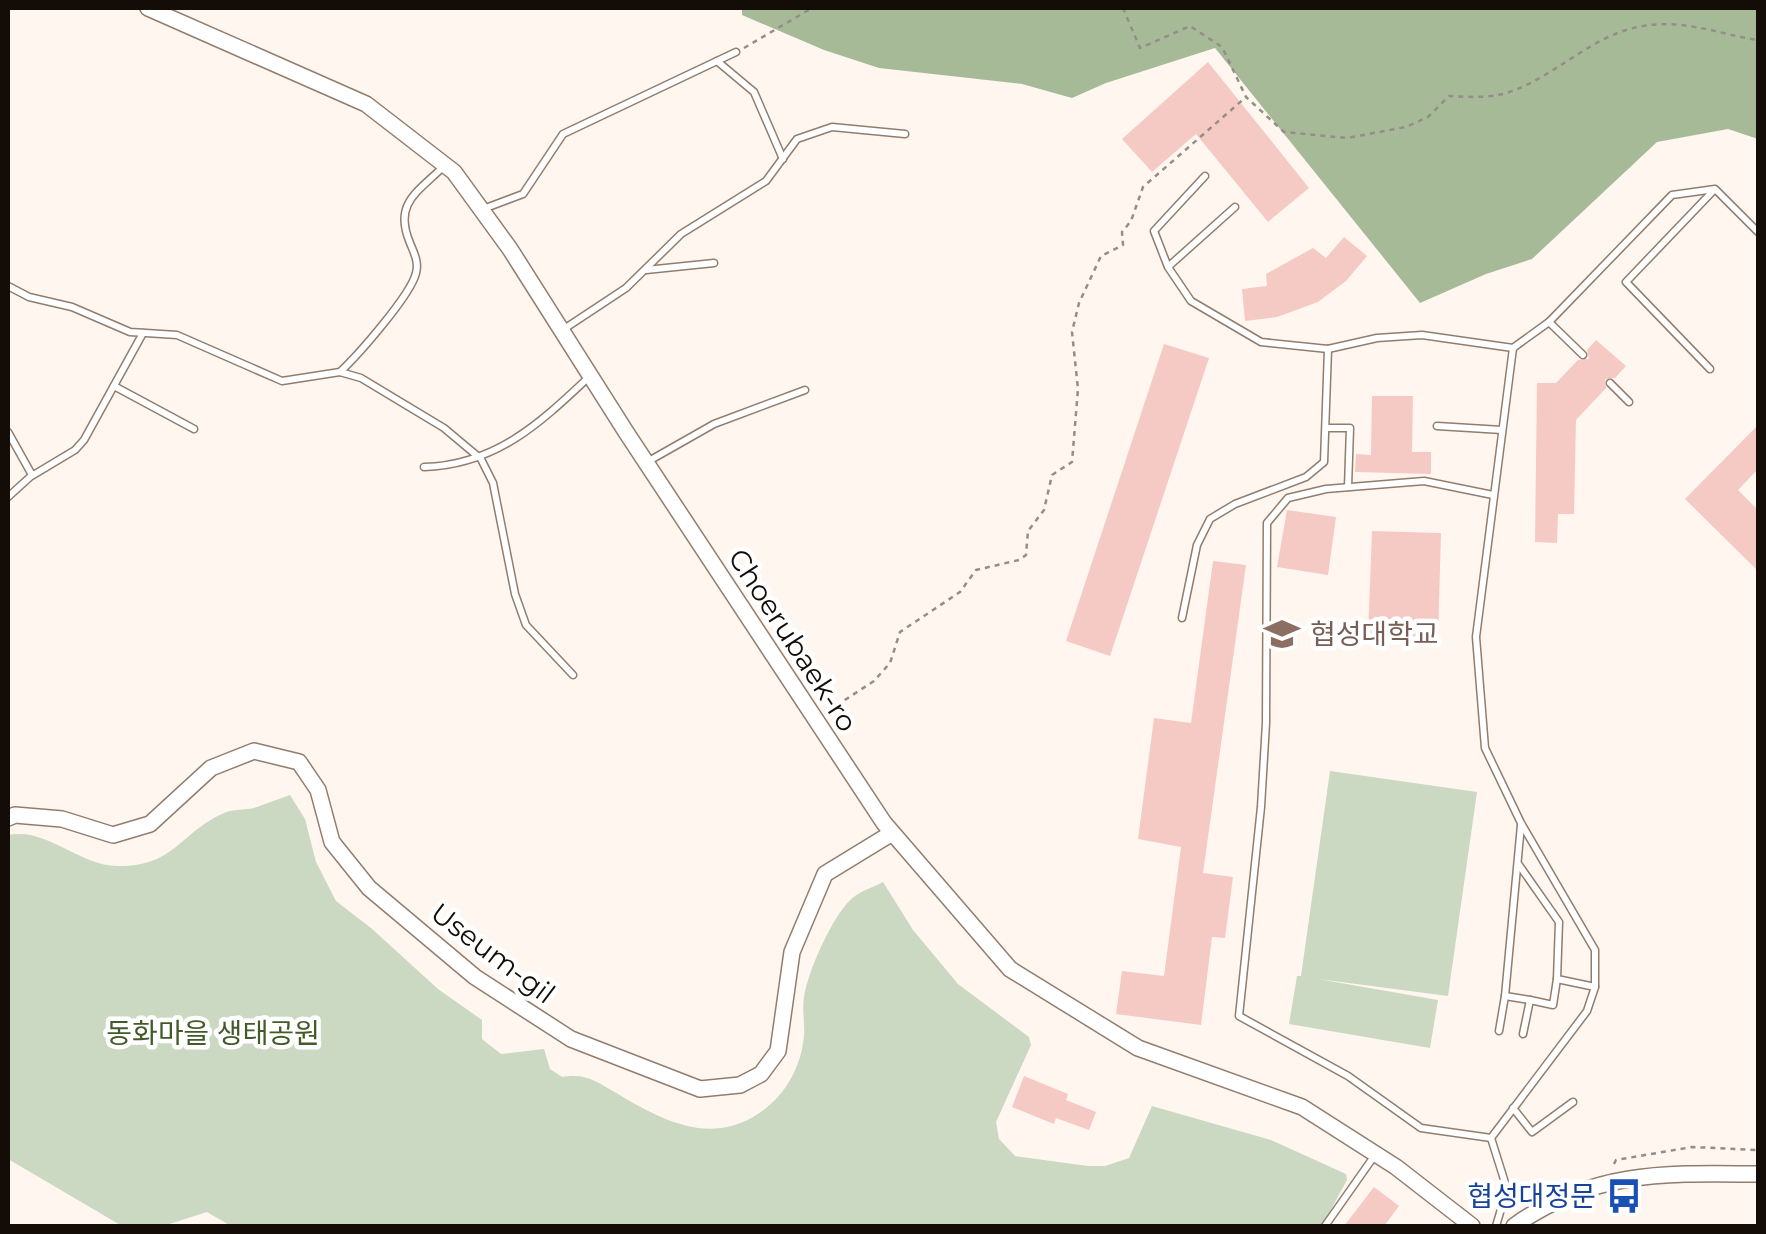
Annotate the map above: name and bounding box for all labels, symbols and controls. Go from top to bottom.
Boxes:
street label: Choerubaek-ro [721,542,865,738]
school or university icon: 협성대학교 [1263,615,1301,653]
place label: 협성대학교 [1310,617,1439,651]
street label: Useum-gil [424,895,562,1011]
park label: 동화마을 생태공원 [106,1016,320,1050]
bus stop icon: 협성대정문 [1605,1177,1643,1215]
place label: 협성대정문 [1467,1179,1596,1213]

